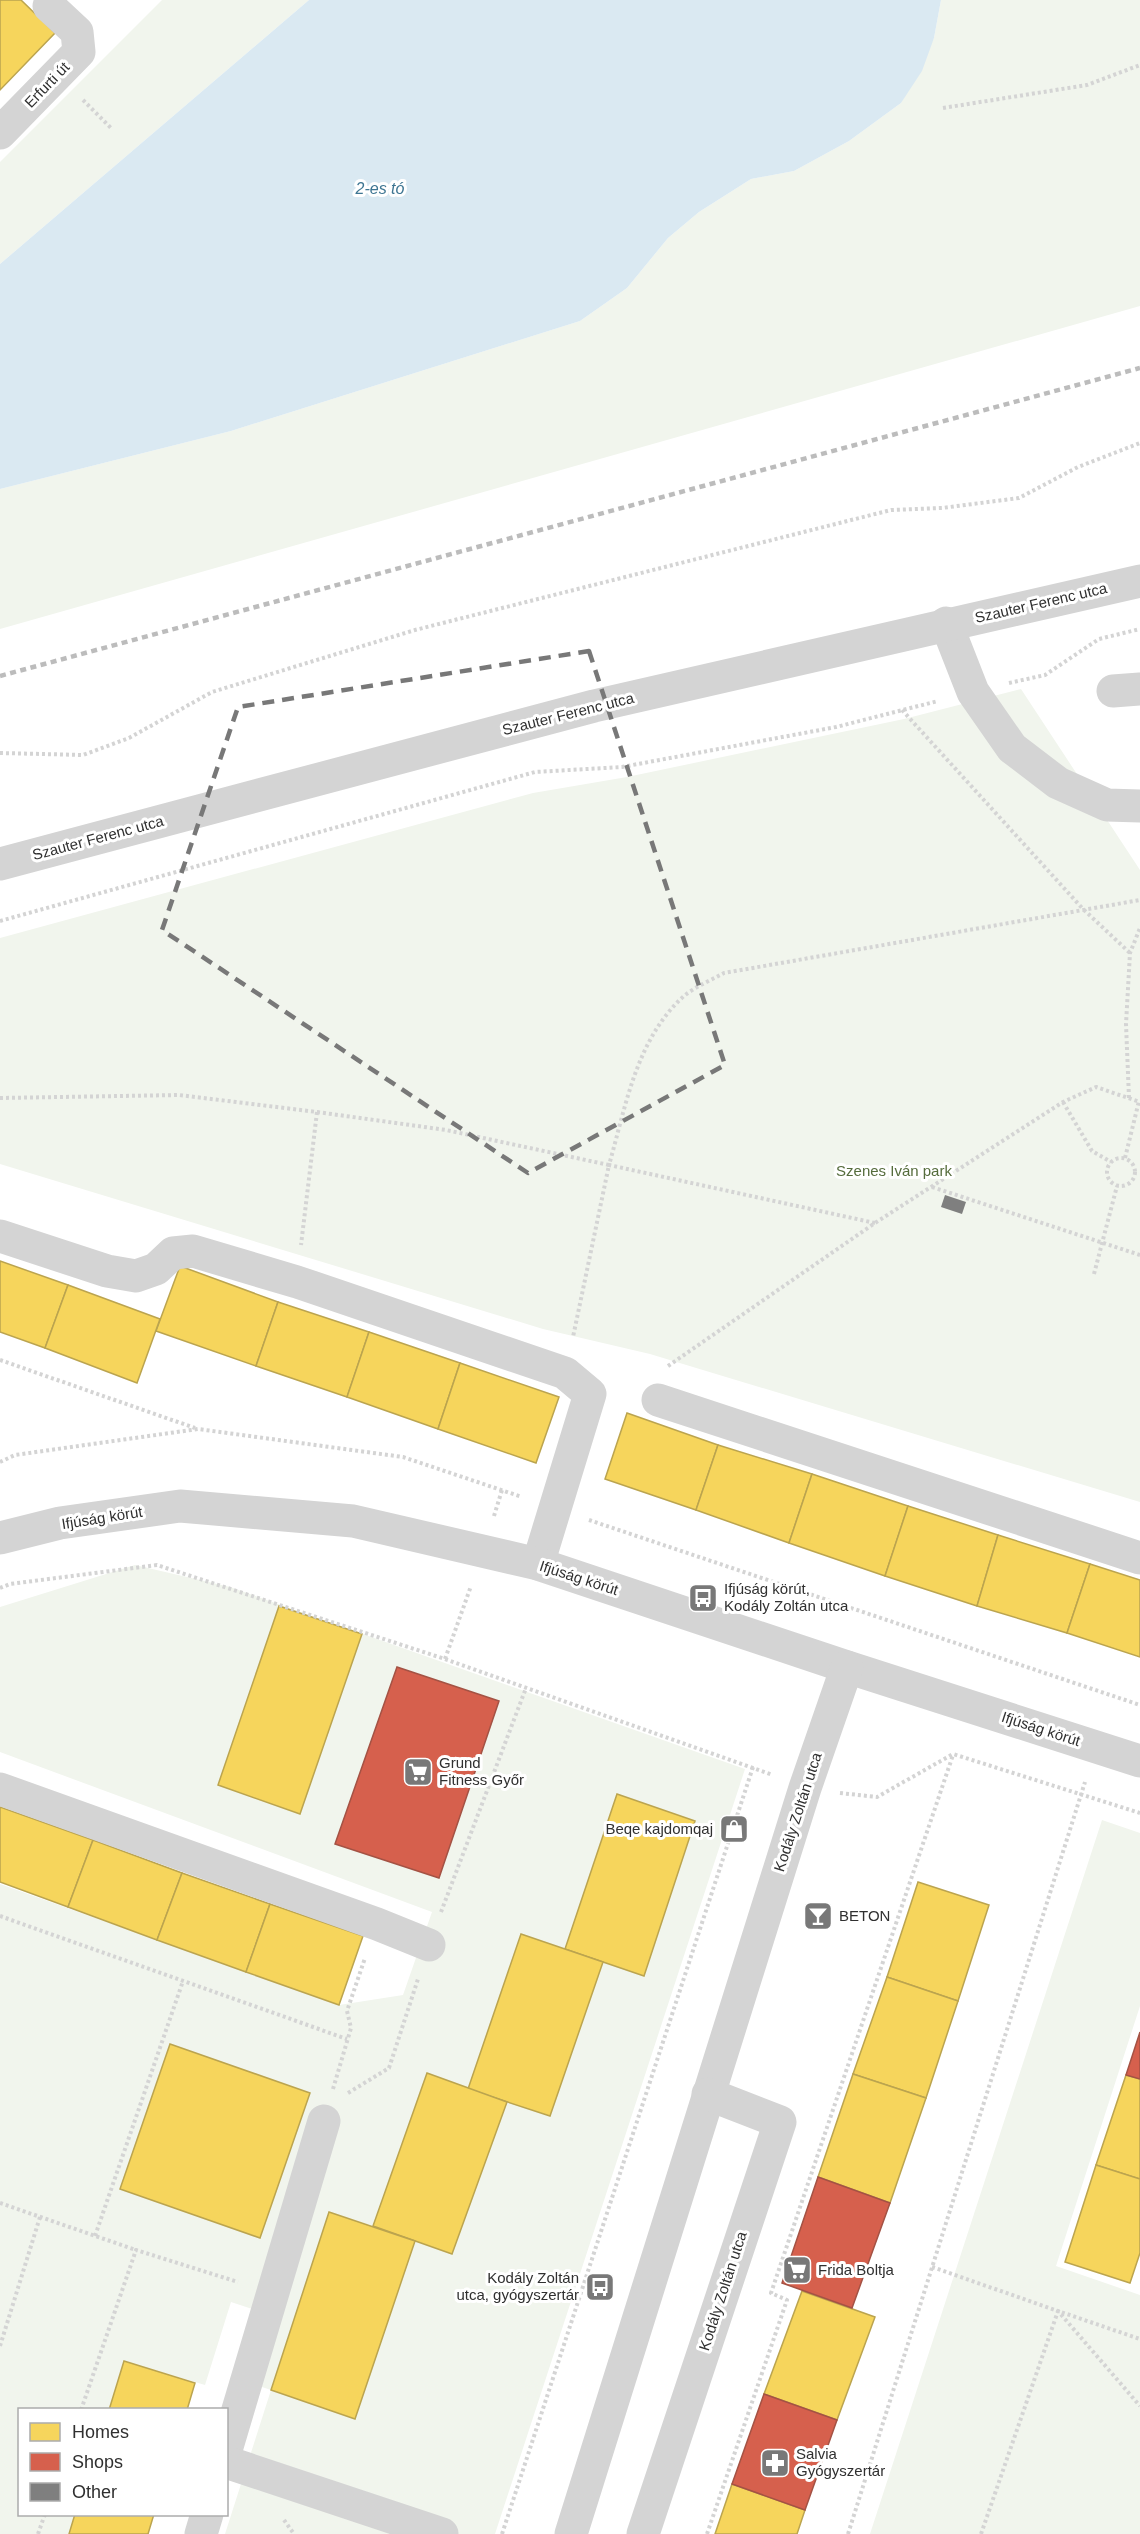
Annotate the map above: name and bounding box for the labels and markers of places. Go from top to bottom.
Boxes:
place label: Ifjúság körút, Kodály Zoltán utca [724,1580,849,1614]
bus stop icon: Ifjúság körút, Kodály Zoltán utca [687,1582,719,1614]
place label: Grund Fitness Győr [439,1754,524,1788]
supermarket icon: Grund Fitness Győr [402,1756,434,1788]
shop icon: Beqe kajdomqaj [718,1813,750,1845]
place label: Beqe kajdomqaj [605,1820,713,1837]
bar icon: BETON [802,1900,834,1932]
place label: BETON [839,1907,890,1924]
supermarket icon: Frida Boltja [781,2254,813,2286]
place label: Frida Boltja [818,2261,895,2278]
place label: Kodály Zoltán utca, gyógyszertár [456,2269,579,2303]
bus stop icon: Kodály Zoltán utca, gyógyszertár [584,2271,616,2303]
place label: Salvia Gyógyszertár [796,2445,885,2479]
pharmacy icon: Salvia Gyógyszertár [759,2447,791,2479]

